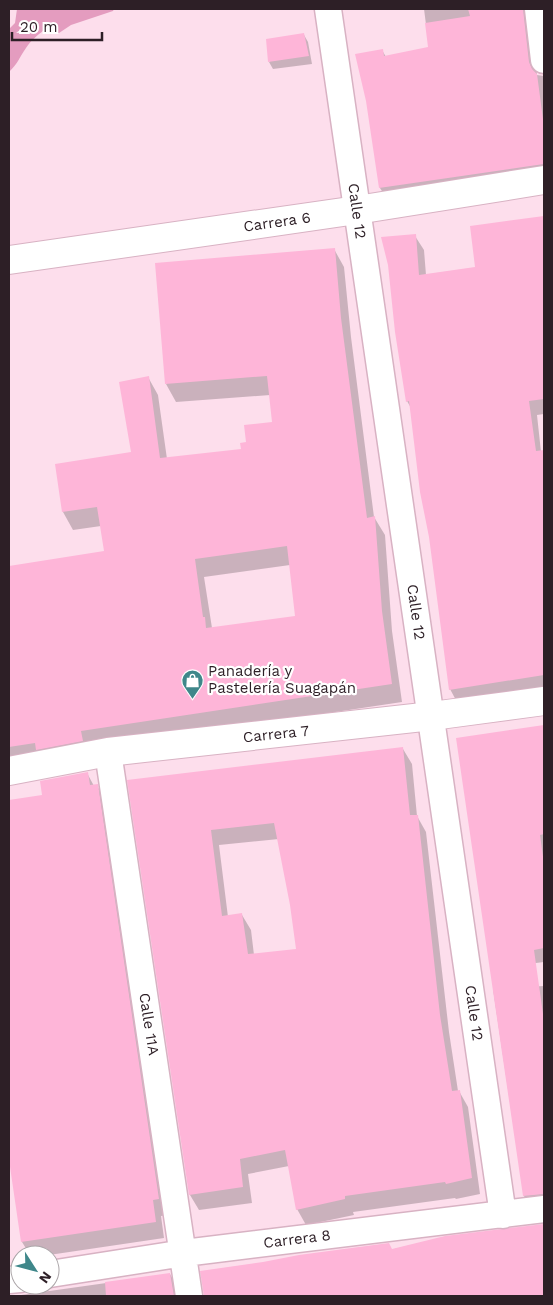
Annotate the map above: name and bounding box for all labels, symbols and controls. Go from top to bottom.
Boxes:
scale bar [12,10,102,42]
text: 20 m [20,18,58,36]
street label: Calle 12 [344,182,370,240]
street label: Carrera 6 [242,208,312,236]
street label: Calle 12 [403,583,429,641]
place label: Panadería y Pastelería Suagapán [208,662,356,697]
shop icon: Panadería y Pastelería Suagapán [180,668,204,699]
street label: Carrera 7 [242,722,310,746]
street label: Calle 12 [461,984,487,1042]
street label: Calle 11A [135,991,163,1057]
street label: Carrera 8 [262,1226,332,1252]
north arrow [10,1245,60,1295]
text: N [36,1269,55,1287]

